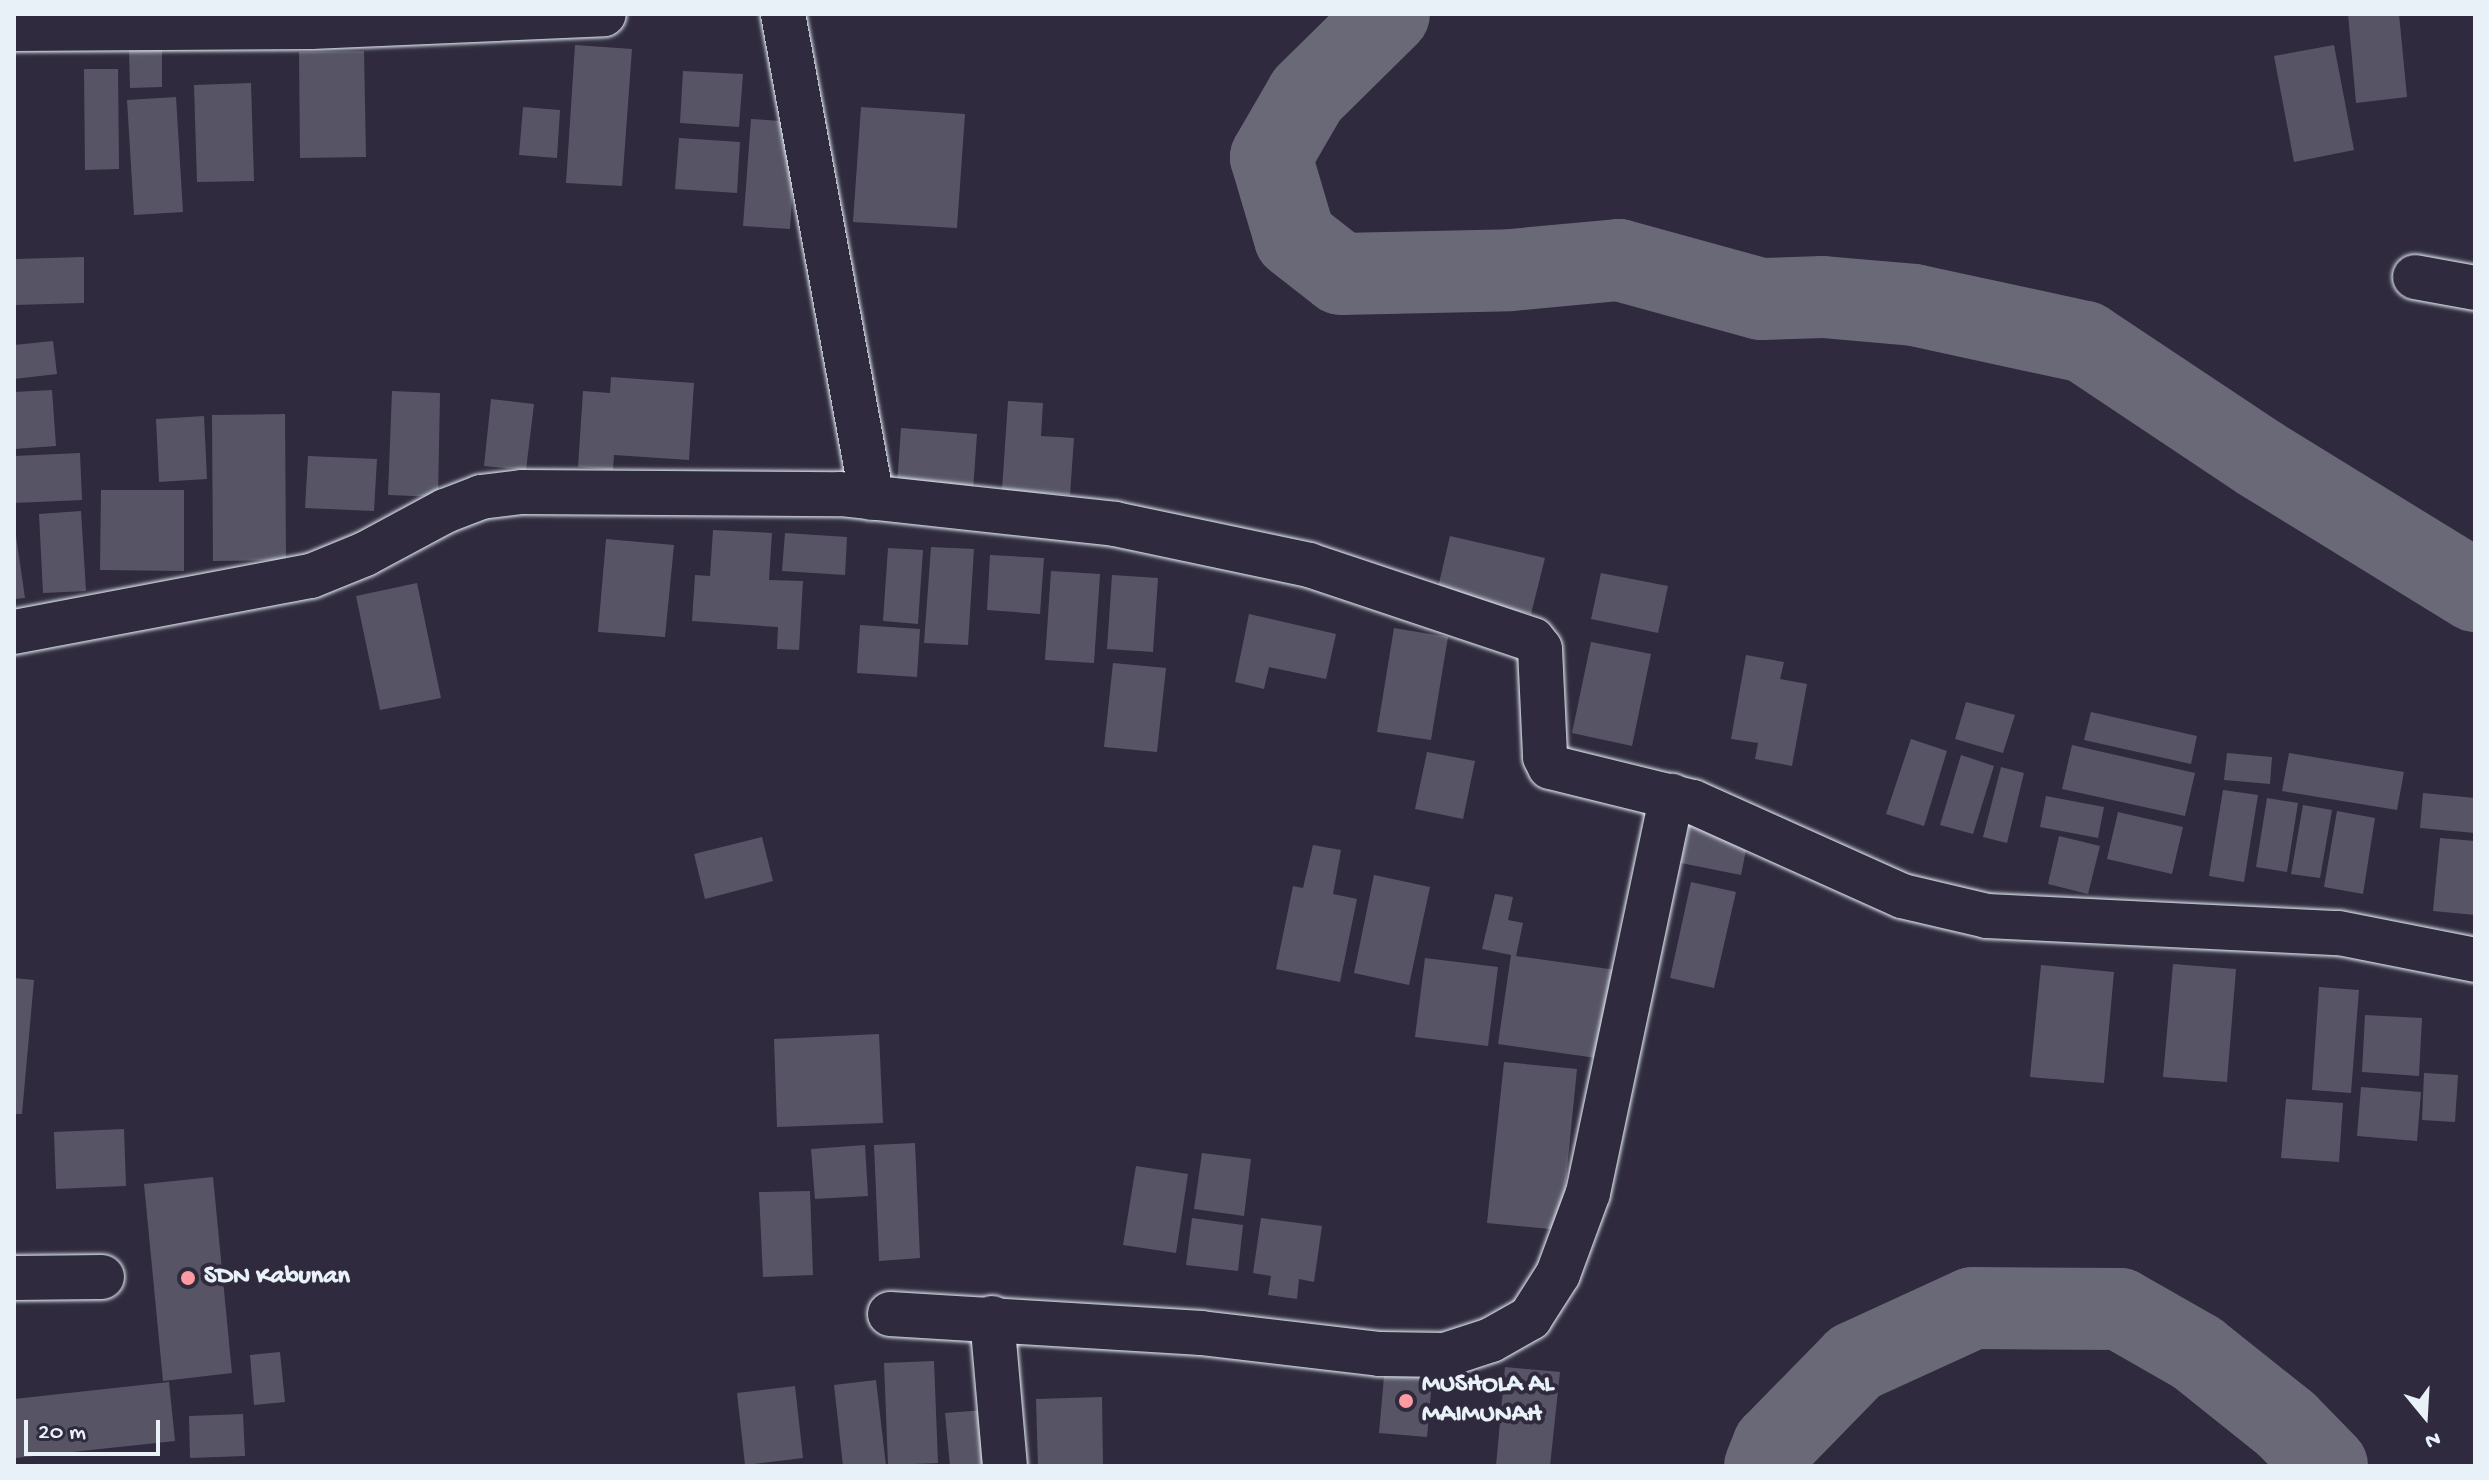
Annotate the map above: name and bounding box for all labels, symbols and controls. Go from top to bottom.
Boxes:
place label: SDN Kabunan [204,1262,350,1294]
marker: SDN Kabunan [179,1269,197,1287]
place label: MUSHOLA AL MAIMUNAH [1422,1370,1553,1432]
north arrow [2385,1376,2465,1456]
marker: MUSHOLA AL MAIMUNAH [1397,1392,1415,1410]
scale bar [28,1404,164,1454]
text: 20 m [38,1419,86,1448]
text: N [2422,1424,2443,1453]

